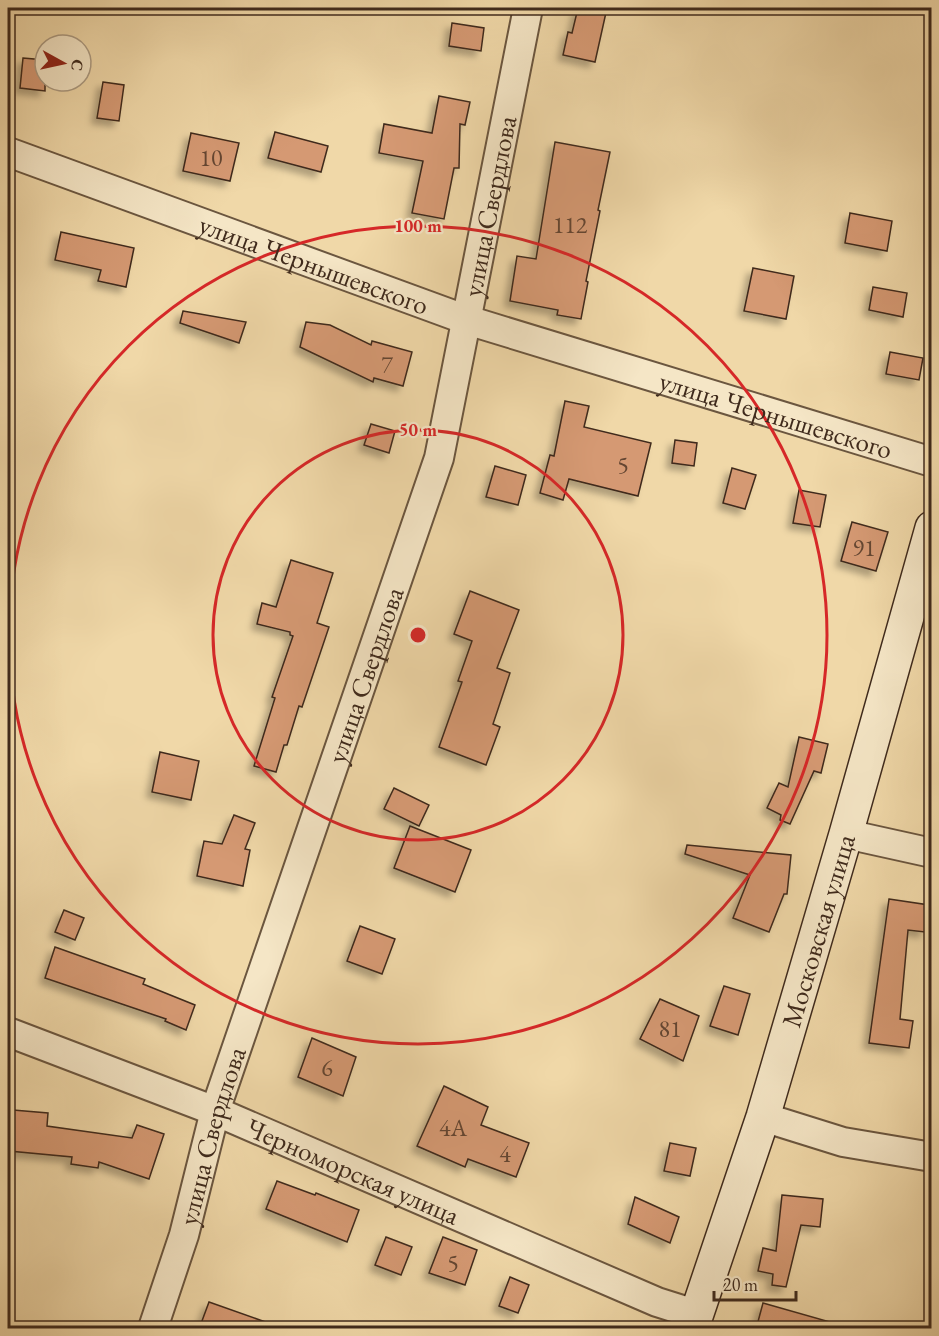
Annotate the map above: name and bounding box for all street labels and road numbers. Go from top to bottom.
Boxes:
street label: улица Свердлова [454,112,524,300]
street label: улица Чернышевского [195,206,434,322]
street label: улица Чернышевского [655,362,897,466]
street label: улица Свердлова [318,582,411,767]
street label: Московская улица [773,830,863,1031]
street label: улица Свердлова [170,1042,253,1229]
street label: Черноморская улица [241,1109,465,1232]

